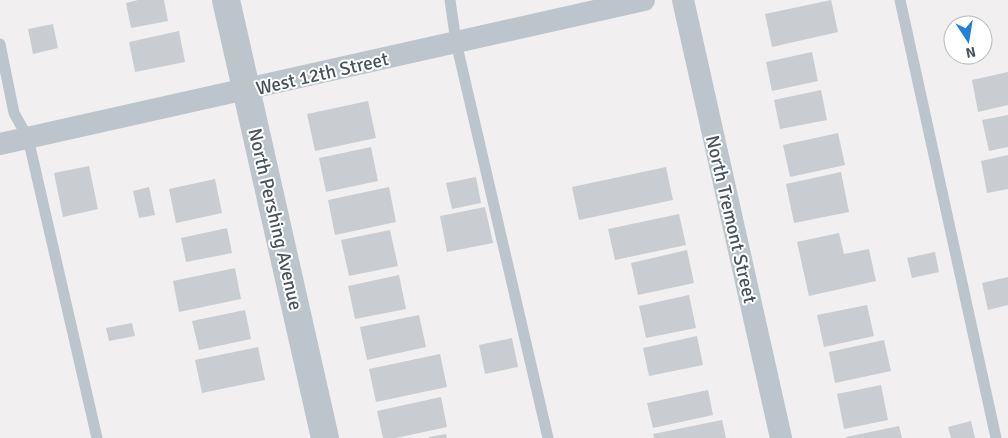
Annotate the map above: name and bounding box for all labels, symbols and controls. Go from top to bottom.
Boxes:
north arrow [943,15,993,65]
text: N [964,43,977,62]
street label: West 12th Street [254,47,391,101]
street label: North Pershing Avenue [242,126,308,313]
street label: North Tremont Street [700,133,762,306]

